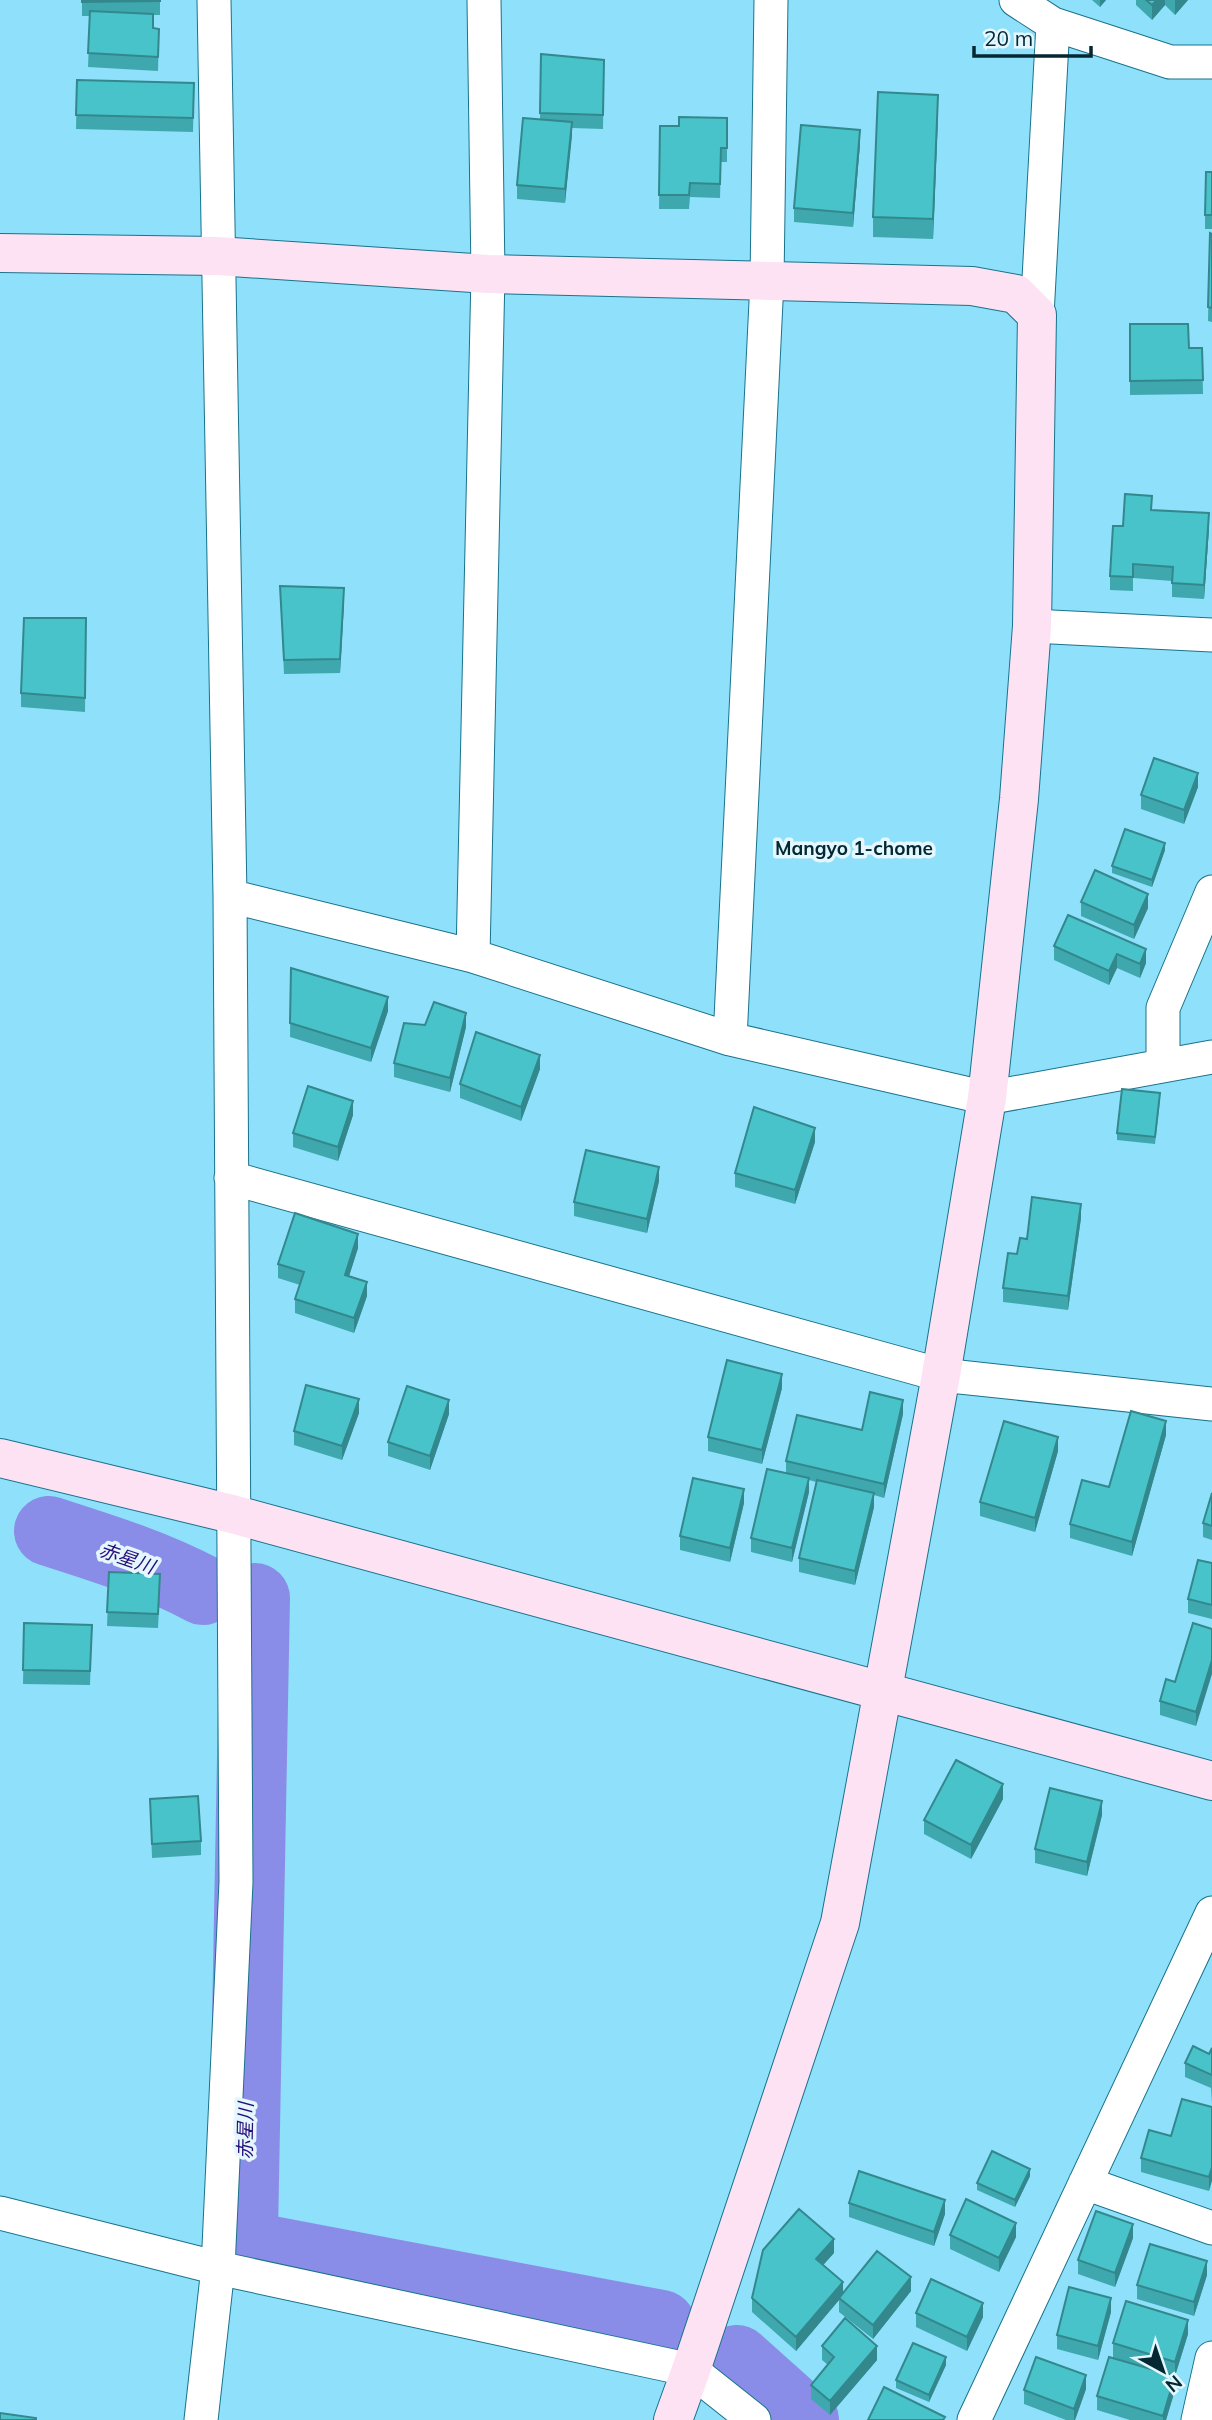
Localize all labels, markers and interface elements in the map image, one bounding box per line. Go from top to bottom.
scale bar [974,14,1091,58]
text: 20 m [984,25,1033,51]
district label: Mangyo 1-chome [775,836,933,860]
water label: 赤星川 [96,1537,160,1579]
water label: 赤星川 [233,2100,258,2160]
north arrow [1128,2336,1198,2406]
text: N [1161,2370,1187,2398]

